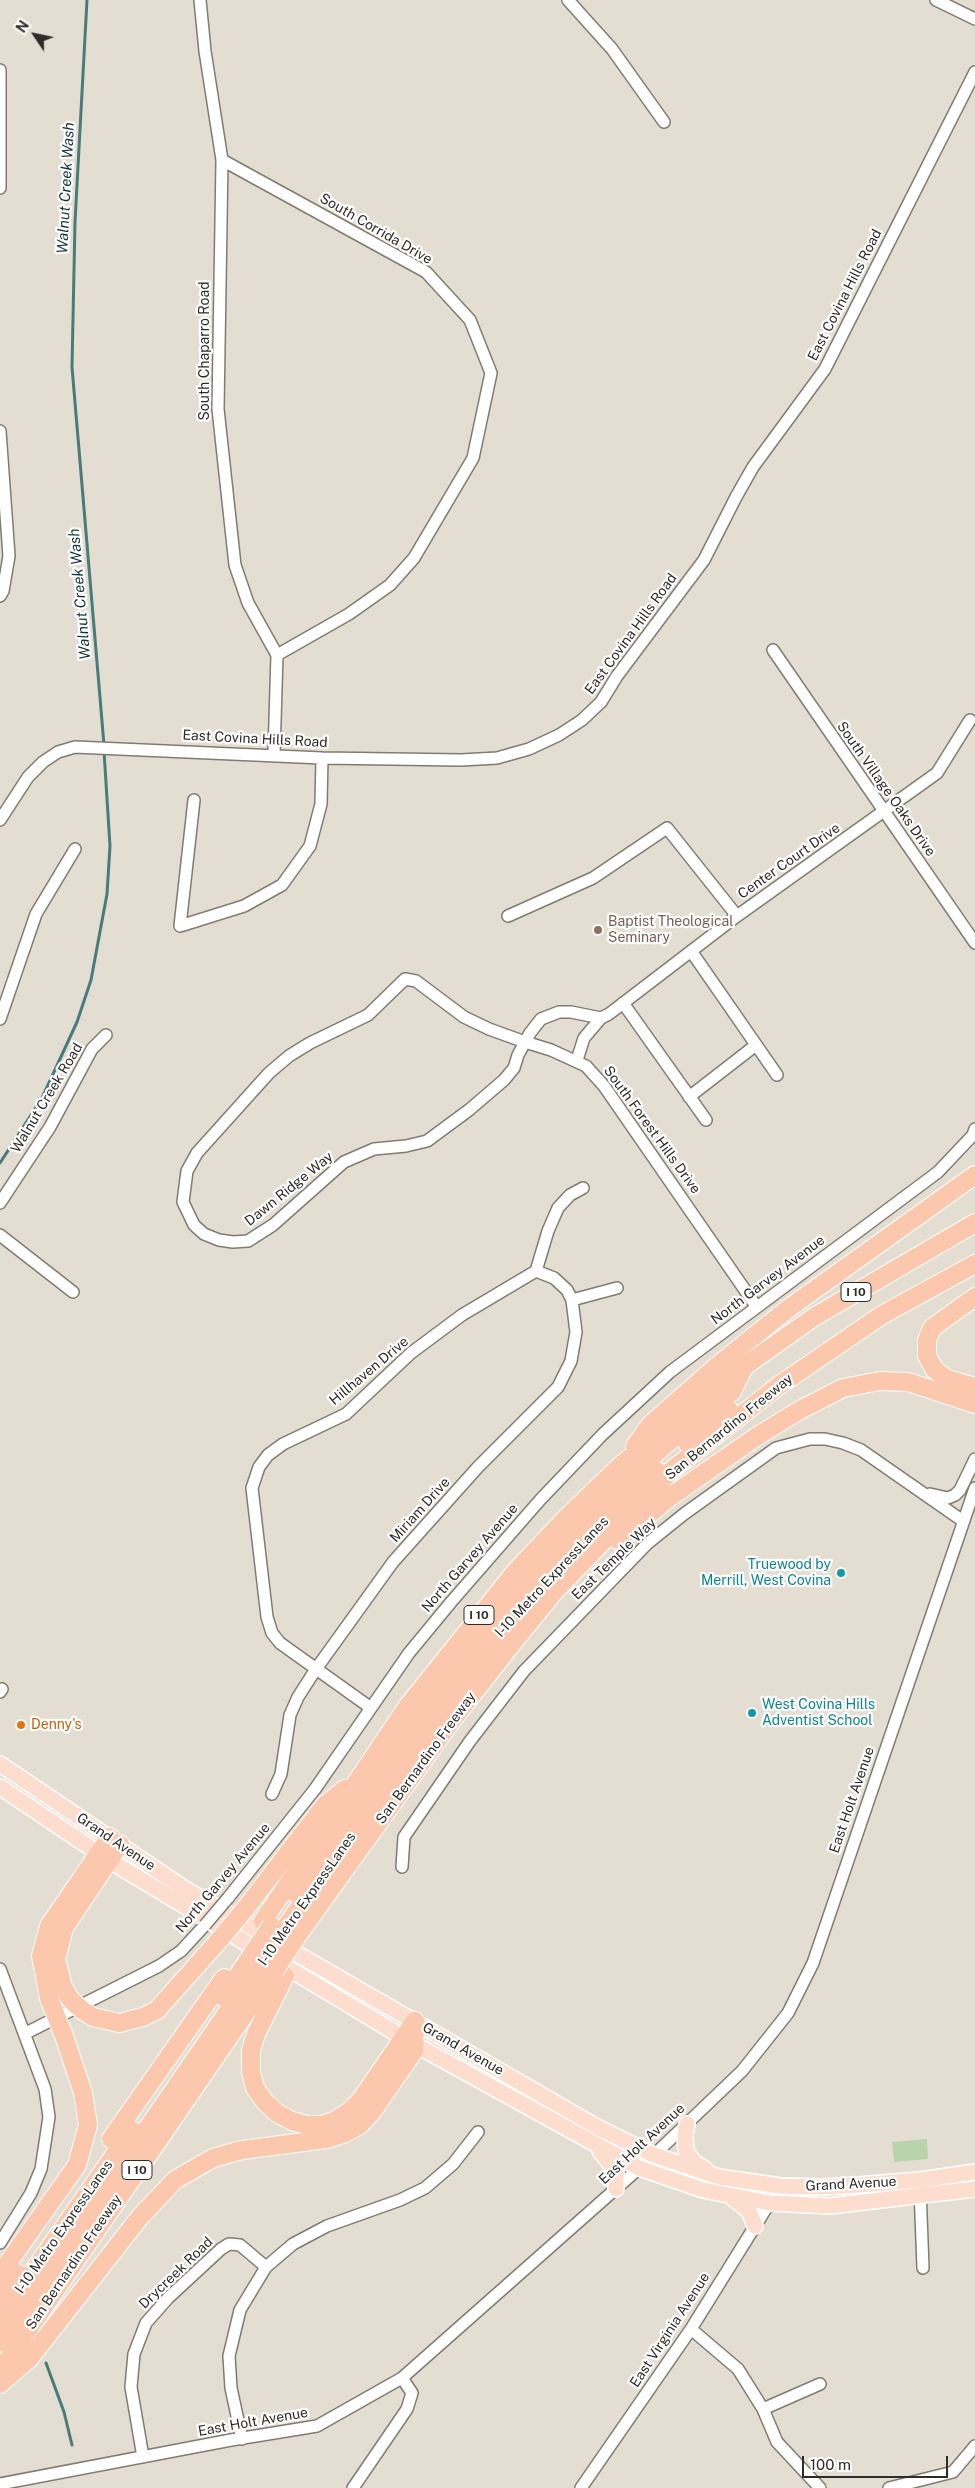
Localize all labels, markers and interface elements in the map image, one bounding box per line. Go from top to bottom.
north arrow [10,10,60,60]
text: N [13,18,32,36]
water label: Walnut Creek Wash [54,122,78,254]
street label: South Corrida Drive [317,190,435,268]
street label: East Covina Hills Road [805,226,885,364]
street label: South Chaparro Road [197,281,213,421]
water label: Walnut Creek Wash [65,528,95,660]
street label: East Covina Hills Road [582,570,680,698]
street label: South Village Oaks Drive [833,718,939,860]
street label: East Covina Hills Road [182,727,328,751]
street label: Center Court Drive [735,819,843,903]
place label: Baptist Theological Seminary [608,914,733,946]
marker: Baptist Theological Seminary [592,924,604,936]
street label: Walnut Creek Road [8,1040,86,1156]
street label: South Forest Hills Drive [600,1063,704,1197]
street label: Dawn Ridge Way [242,1148,336,1230]
street label: North Garvey Avenue [708,1232,828,1328]
road number: I 10 [841,1282,871,1301]
street label: Hillhaven Drive [326,1333,412,1409]
street label: San Bernardino Freeway [662,1370,796,1484]
street label: Miriam Drive [386,1474,454,1546]
street label: North Garvey Avenue [418,1500,522,1616]
street label: I-10 Metro ExpressLanes [492,1513,612,1641]
street label: East Temple Way [568,1515,660,1603]
place label: Truewood by Merrill, West Covina [701,1557,831,1590]
marker: Truewood by Merrill, West Covina [835,1567,847,1579]
road number: I 10 [464,1606,494,1624]
street label: San Bernardino Freeway [372,1689,480,1827]
place label: West Covina Hills Adventist School [762,1697,875,1730]
marker: West Covina Hills Adventist School [746,1707,758,1719]
place label: Denny's [31,1717,82,1733]
marker: Denny's [15,1719,27,1731]
street label: East Holt Avenue [826,1745,878,1855]
street label: Grand Avenue [74,1810,158,1874]
street label: North Garvey Avenue [172,1820,274,1936]
street label: I-10 Metro ExpressLanes [255,1829,359,1969]
street label: Grand Avenue [419,2019,507,2079]
street label: East Holt Avenue [596,2100,688,2188]
street label: I-10 Metro ExpressLanes [12,2157,116,2297]
road number: I 10 [122,2160,152,2180]
street label: Grand Avenue [805,2173,897,2195]
street label: San Bernardino Freeway [23,2191,125,2333]
street label: Drycreek Road [136,2234,216,2312]
street label: East Virginia Avenue [627,2270,713,2390]
street label: East Holt Avenue [197,2404,309,2440]
scale bar [805,2446,951,2478]
text: 100 m [810,2456,851,2473]

